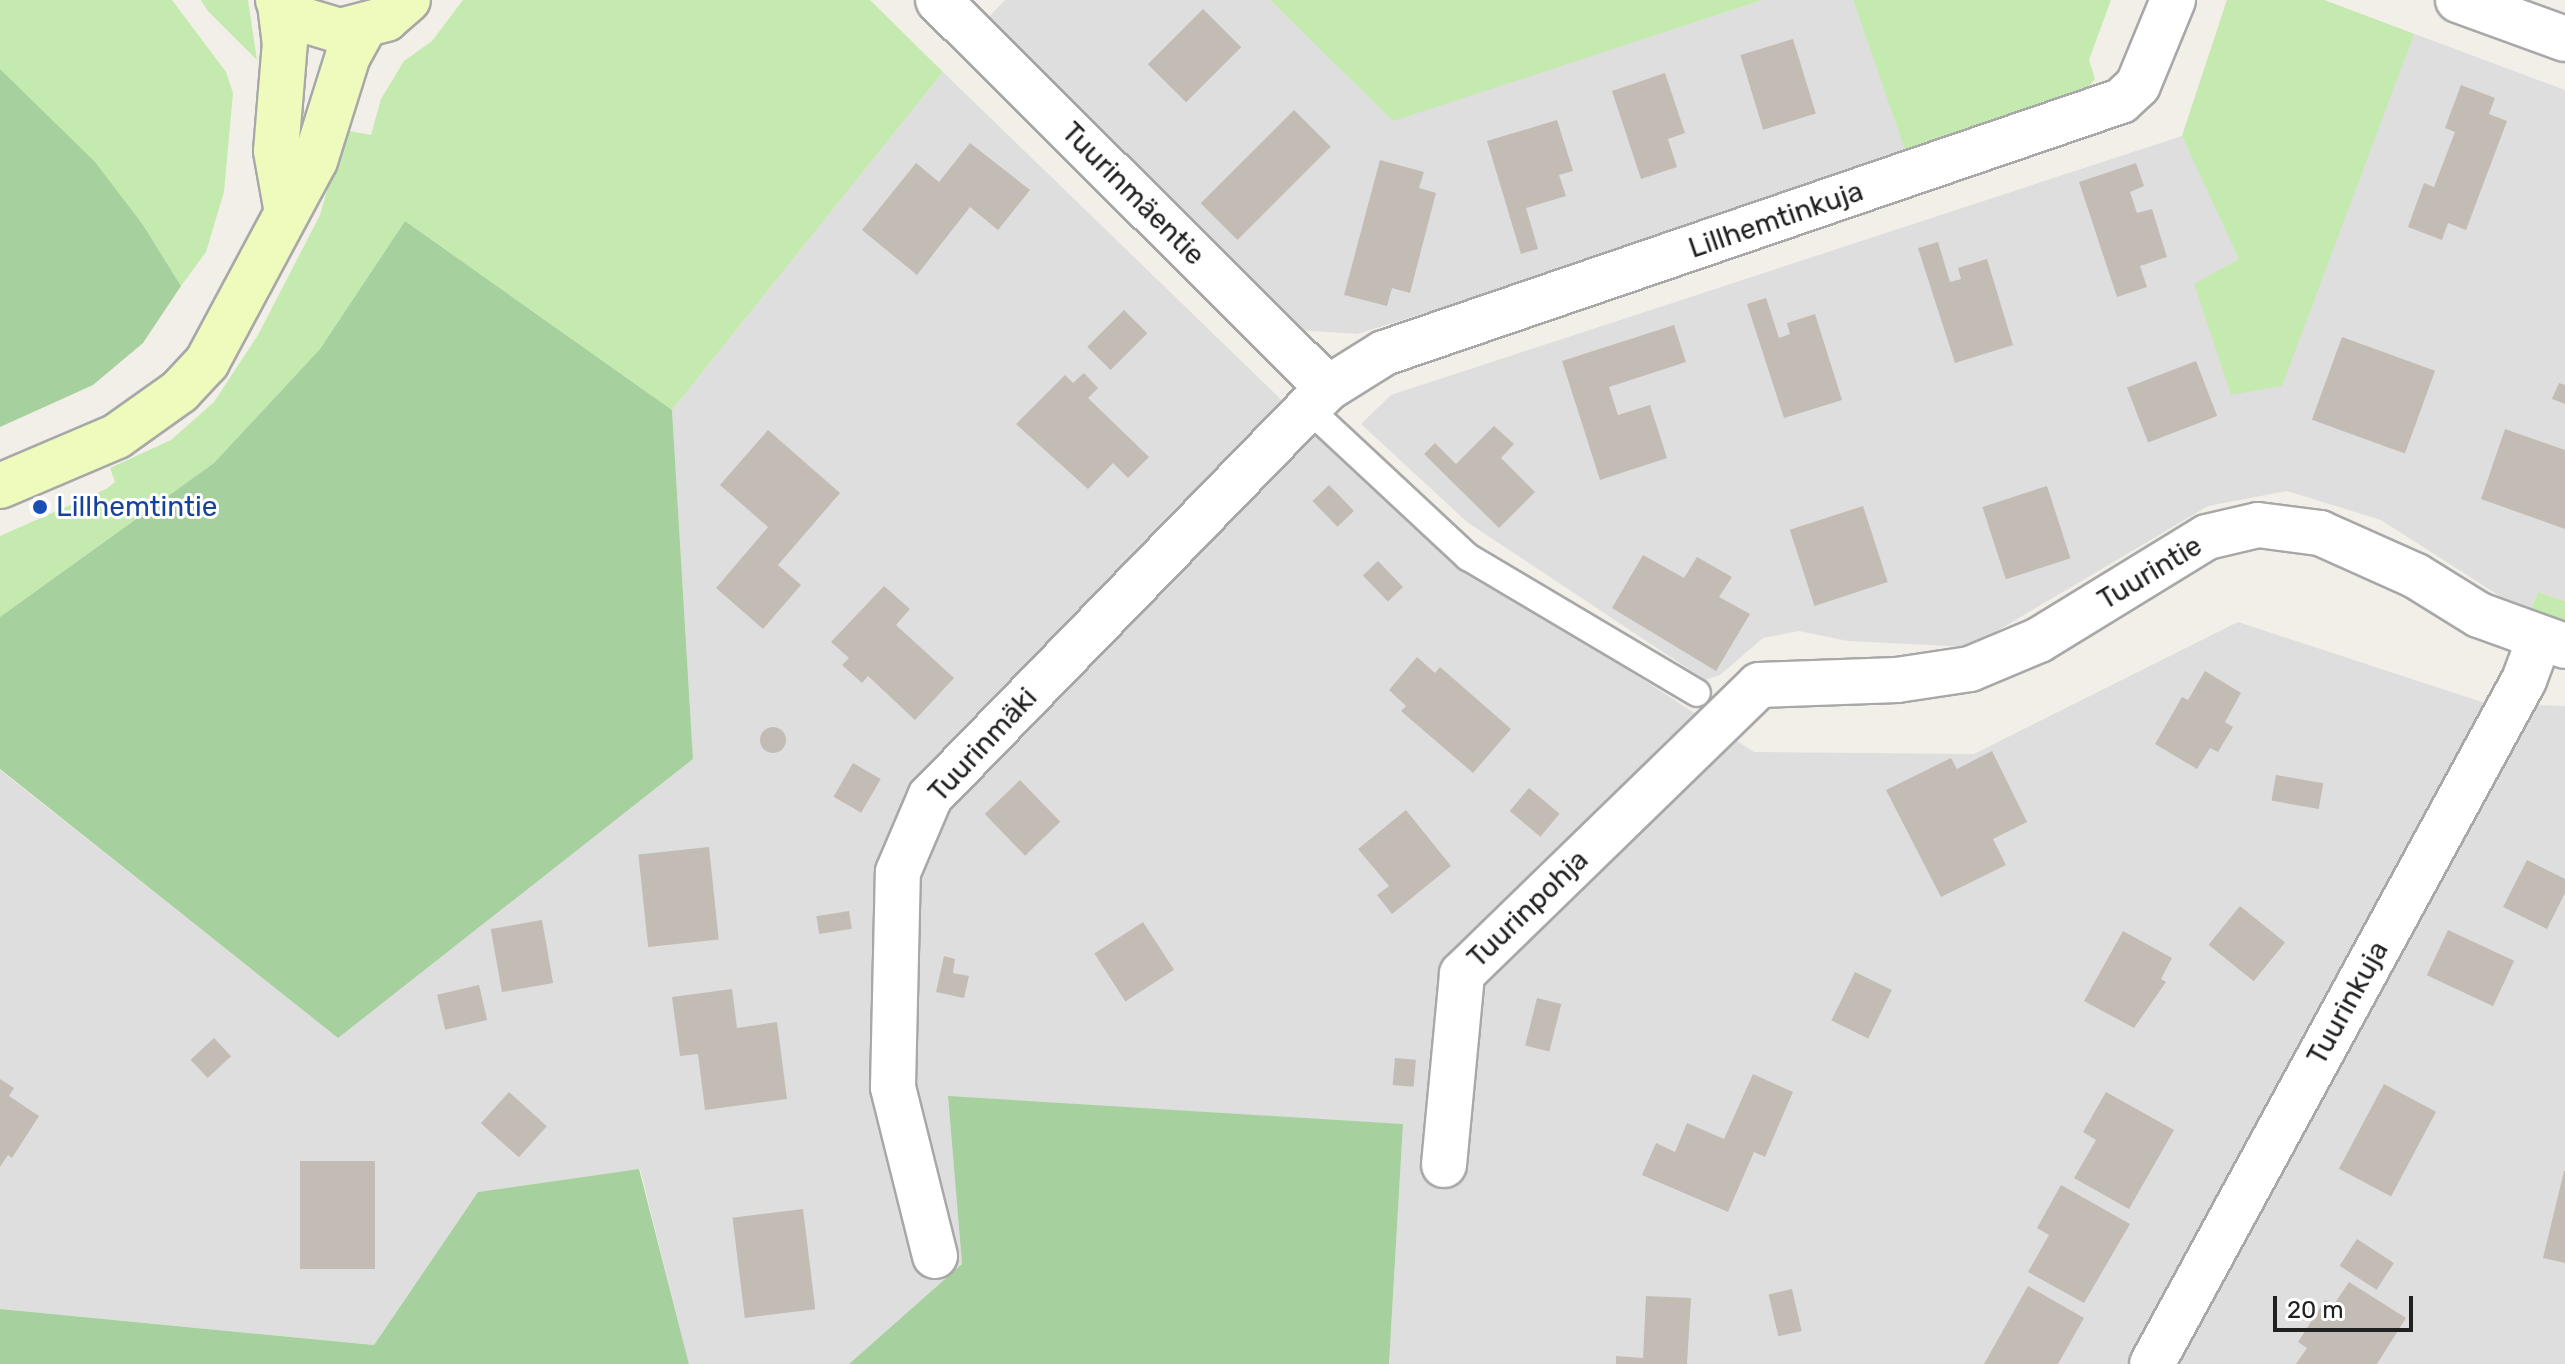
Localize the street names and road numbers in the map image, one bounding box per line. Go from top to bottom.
street label: Tuurinmäentie [1055,116,1211,272]
street label: Lillhemtinkuja [1684,174,1868,266]
street label: Tuurintie [2092,529,2208,617]
street label: Tuurinmäki [922,681,1044,809]
street label: Tuurinpohja [1461,843,1595,975]
street label: Tuurinkuja [2300,935,2396,1071]

